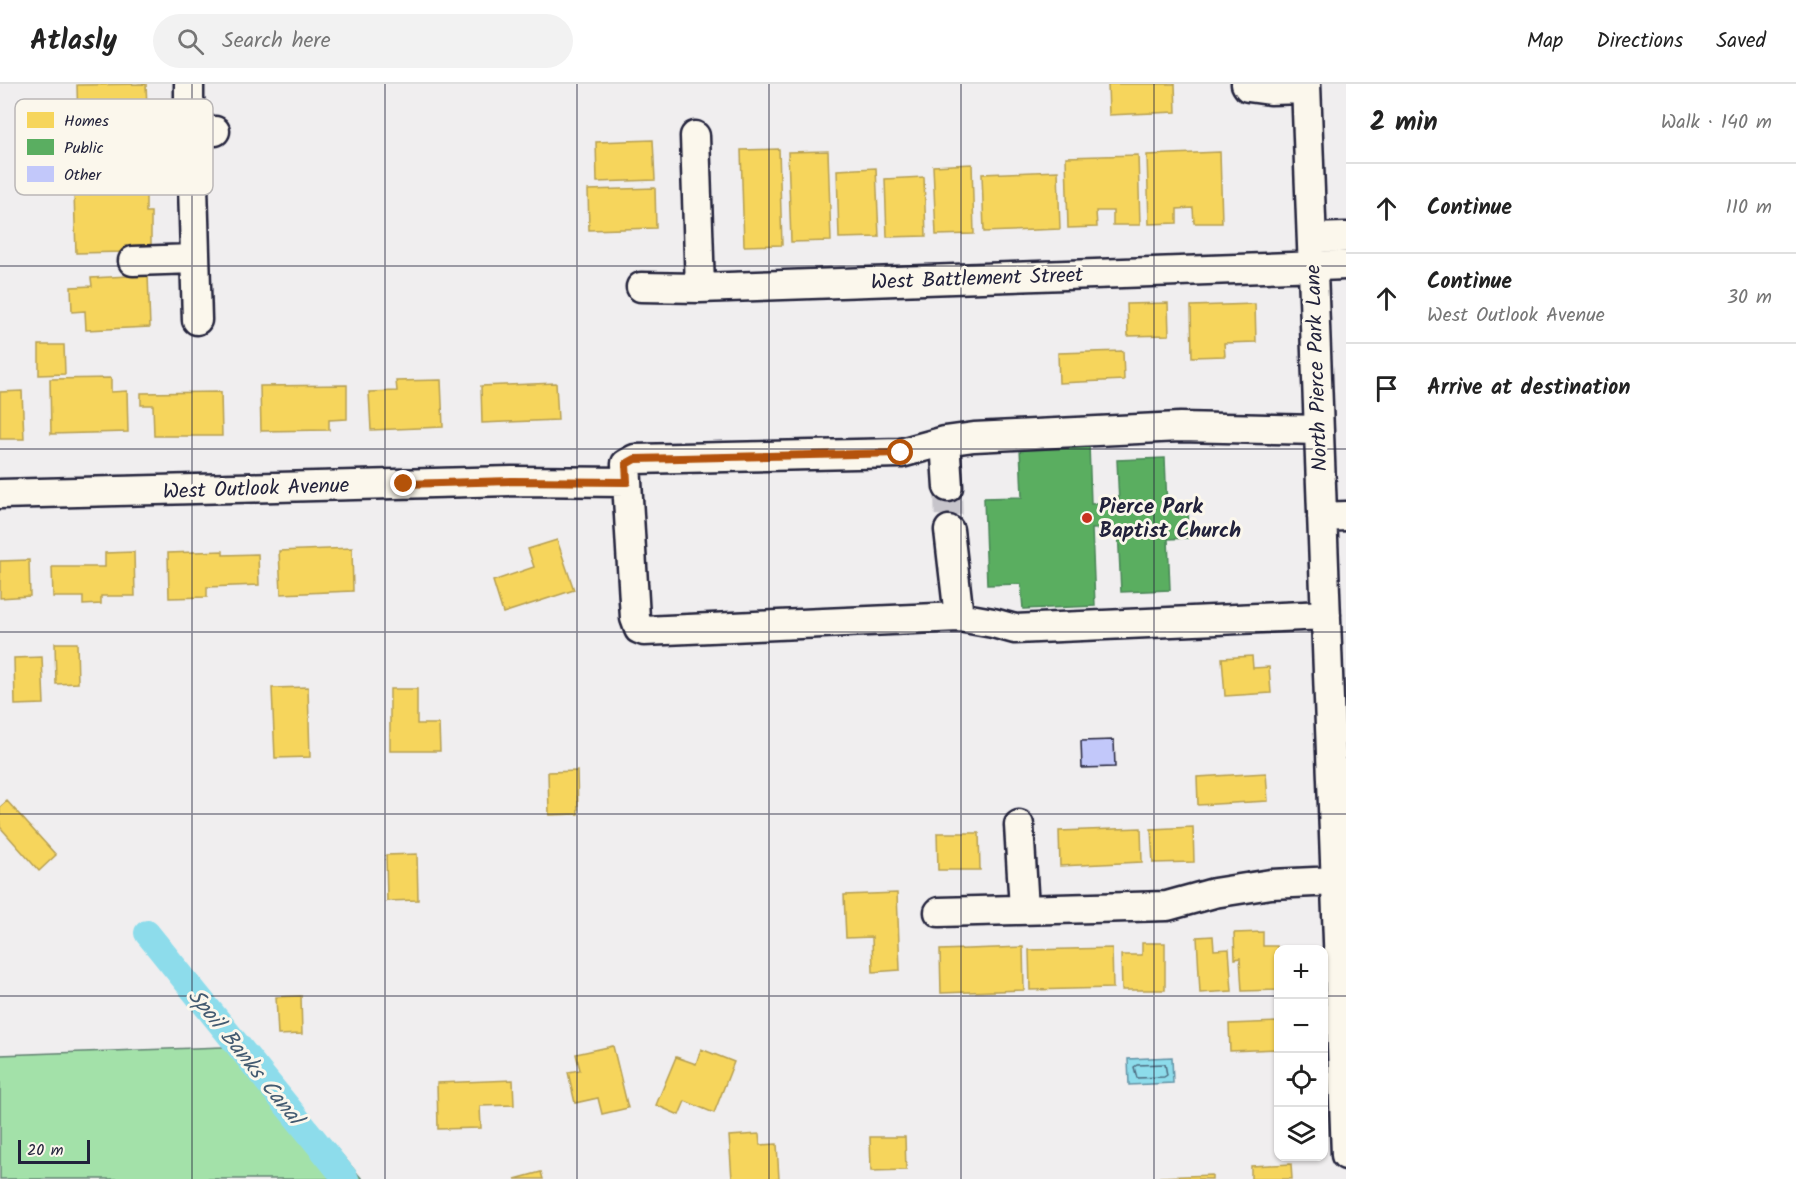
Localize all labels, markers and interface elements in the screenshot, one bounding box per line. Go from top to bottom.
search box [153,14,573,68]
text: Atlasly [30,19,117,64]
text: Search here [222,24,331,59]
icon: search [174,25,207,58]
text: Map [1527,25,1563,58]
text: Directions [1596,25,1683,58]
text: Saved [1716,25,1766,58]
legend [15,99,213,195]
text: 2 min [1370,102,1438,144]
text: Walk · 140 m [1661,107,1772,139]
text: Homes [64,109,109,134]
text: Public [64,136,104,161]
text: Other [64,163,103,188]
text: Continue [1427,191,1512,226]
icon: ahead [1370,192,1403,225]
text: 110 m [1726,192,1772,224]
street label: West Battlement Street [870,259,1085,300]
street label: North Pierce Park Lane [1297,263,1338,472]
text: Continue [1427,265,1512,300]
icon: ahead [1370,282,1403,315]
text: 30 m [1727,282,1772,314]
text: West Outlook Avenue [1427,300,1605,332]
text: Arrive at destination [1427,371,1630,406]
icon: arrive [1370,372,1403,405]
route start [887,439,913,465]
street label: West Outlook Avenue [162,470,350,509]
route end [390,470,416,496]
place label: Pierce Park Baptist Church [1099,491,1241,548]
marker: Pierce Park Baptist Church [1080,511,1094,525]
map controls [1274,945,1328,1161]
button: + [1274,945,1328,999]
water label: Spoil Banks Canal [178,982,313,1137]
button: − [1274,999,1328,1053]
button: locate [1274,1053,1328,1107]
button: layers [1274,1107,1328,1161]
scale bar [18,1137,90,1164]
text: 20 m [27,1138,63,1163]

